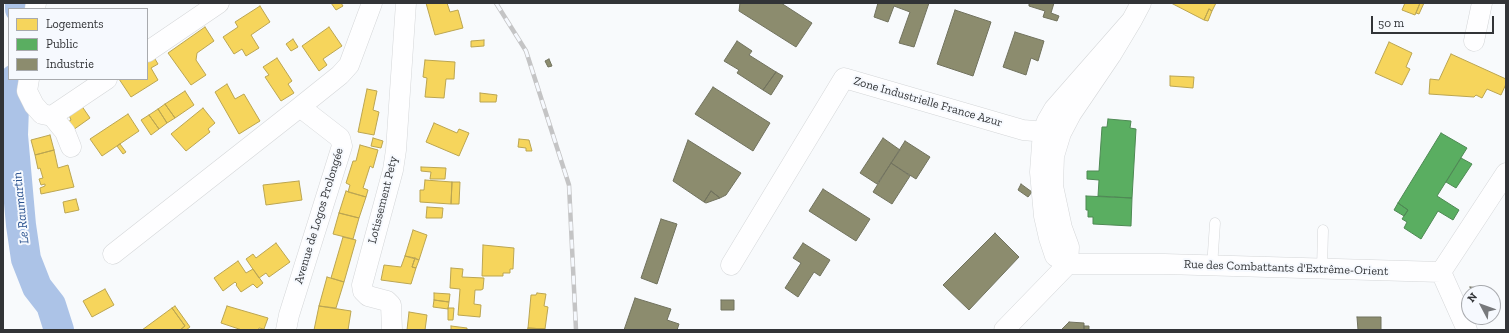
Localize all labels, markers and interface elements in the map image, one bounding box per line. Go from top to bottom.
legend [8,8,148,80]
scale bar [1373,8,1496,34]
text: 50 m [1378,16,1404,30]
text: Logements [46,17,104,31]
text: Public [46,37,78,51]
text: Industrie [46,57,94,71]
street label: Zone Industrielle France Azur [852,74,1004,130]
street label: Avenue de Logos Prolongée [291,146,347,286]
street label: Lotissement Pety [365,155,401,245]
water label: Le Raumartin [9,171,33,245]
street label: Rue des Combattants d'Extrême-Orient [1184,257,1388,279]
north arrow [1461,285,1501,325]
text: N [1465,290,1480,305]

